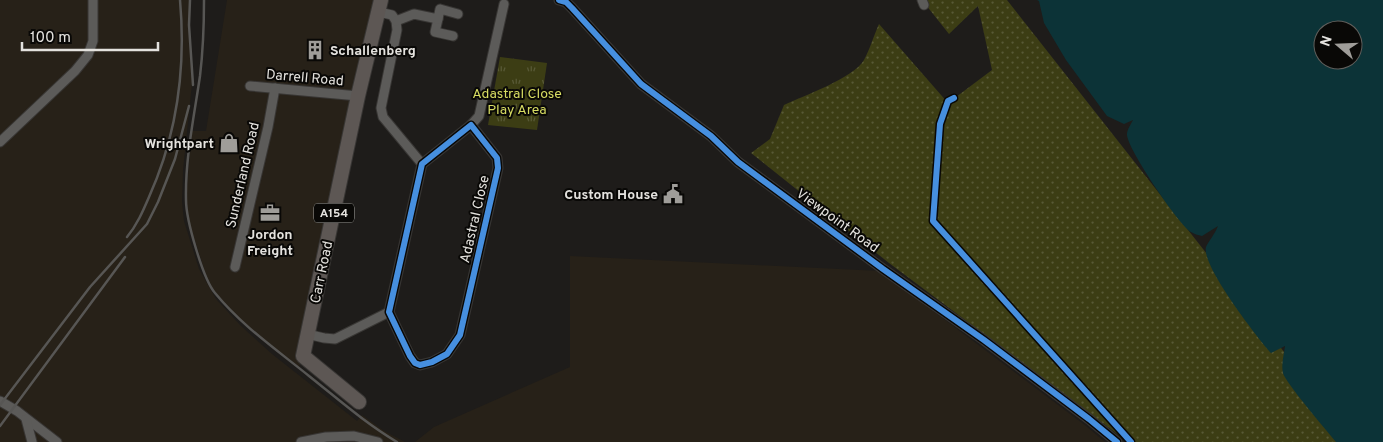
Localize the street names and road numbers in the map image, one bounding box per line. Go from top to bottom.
street label: Darrell Road [265,67,344,90]
street label: Sunderland Road [223,121,264,230]
street label: Adastral Close [457,174,494,265]
street label: Viewpoint Road [792,185,882,257]
road number: A154 [314,204,354,222]
street label: Carr Road [308,240,337,305]

